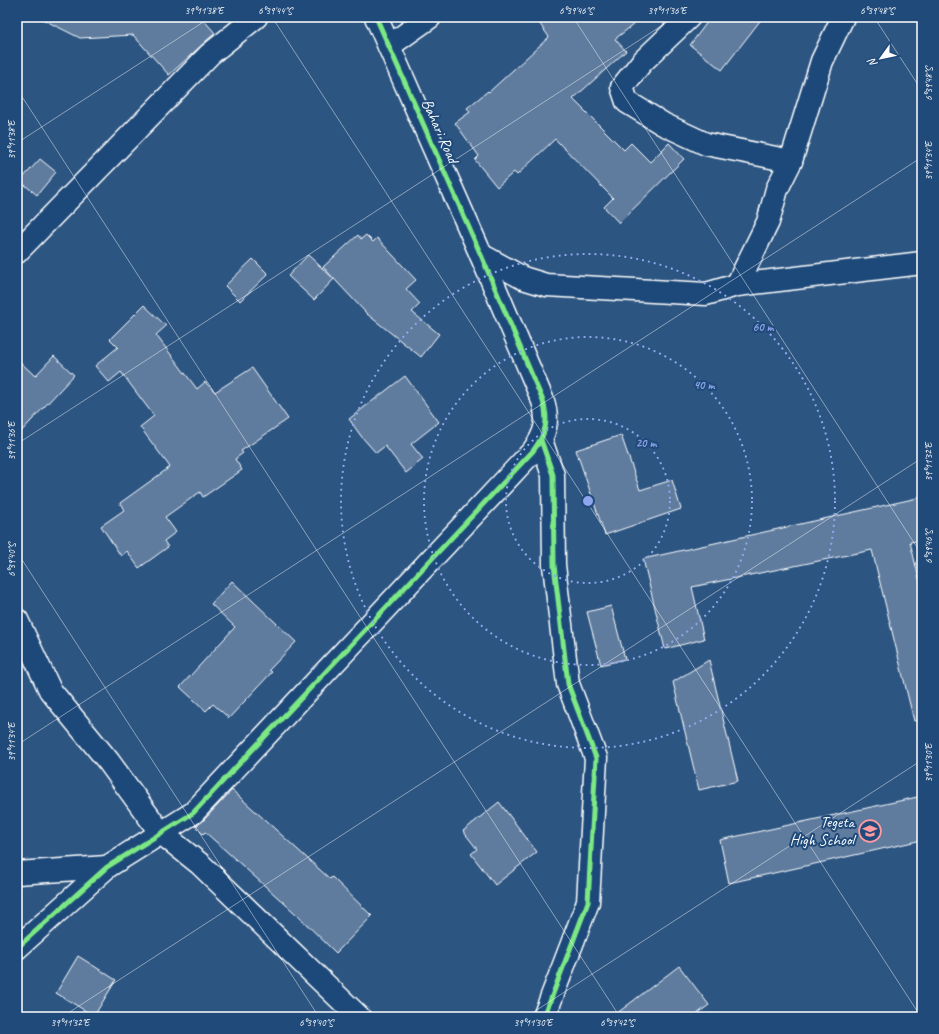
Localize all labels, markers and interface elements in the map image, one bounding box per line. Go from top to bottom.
text: 39°11'38"E [185,4,225,17]
text: 6°39'44"S [258,4,294,17]
text: 6°39'46"S [559,4,595,17]
text: 39°11'36"E [648,4,688,17]
text: 6°39'48"S [860,4,896,17]
north arrow [861,38,901,78]
text: N [864,55,880,70]
text: 6°39'48"S [922,65,935,101]
street label: Bahari Road [417,96,464,169]
text: 39°11'38"E [5,119,18,159]
text: 39°11'34"E [922,140,935,180]
text: 60 m [753,319,775,335]
text: 40 m [694,377,715,393]
text: 39°11'36"E [5,420,18,460]
text: 20 m [636,435,657,451]
text: 39°11'32"E [922,441,935,481]
centre of rings [581,494,595,508]
text: 6°39'46"S [922,528,935,564]
text: 6°39'40"S [5,541,18,577]
text: 39°11'34"E [5,721,18,761]
text: 39°11'30"E [922,742,935,782]
place label: Tegeta High School [790,812,857,850]
school or university icon: Tegeta High School [857,818,883,844]
text: 39°11'32"E [51,1016,91,1029]
text: 6°39'40"S [299,1016,335,1029]
text: 39°11'30"E [514,1016,554,1029]
text: 6°39'42"S [600,1016,636,1029]

